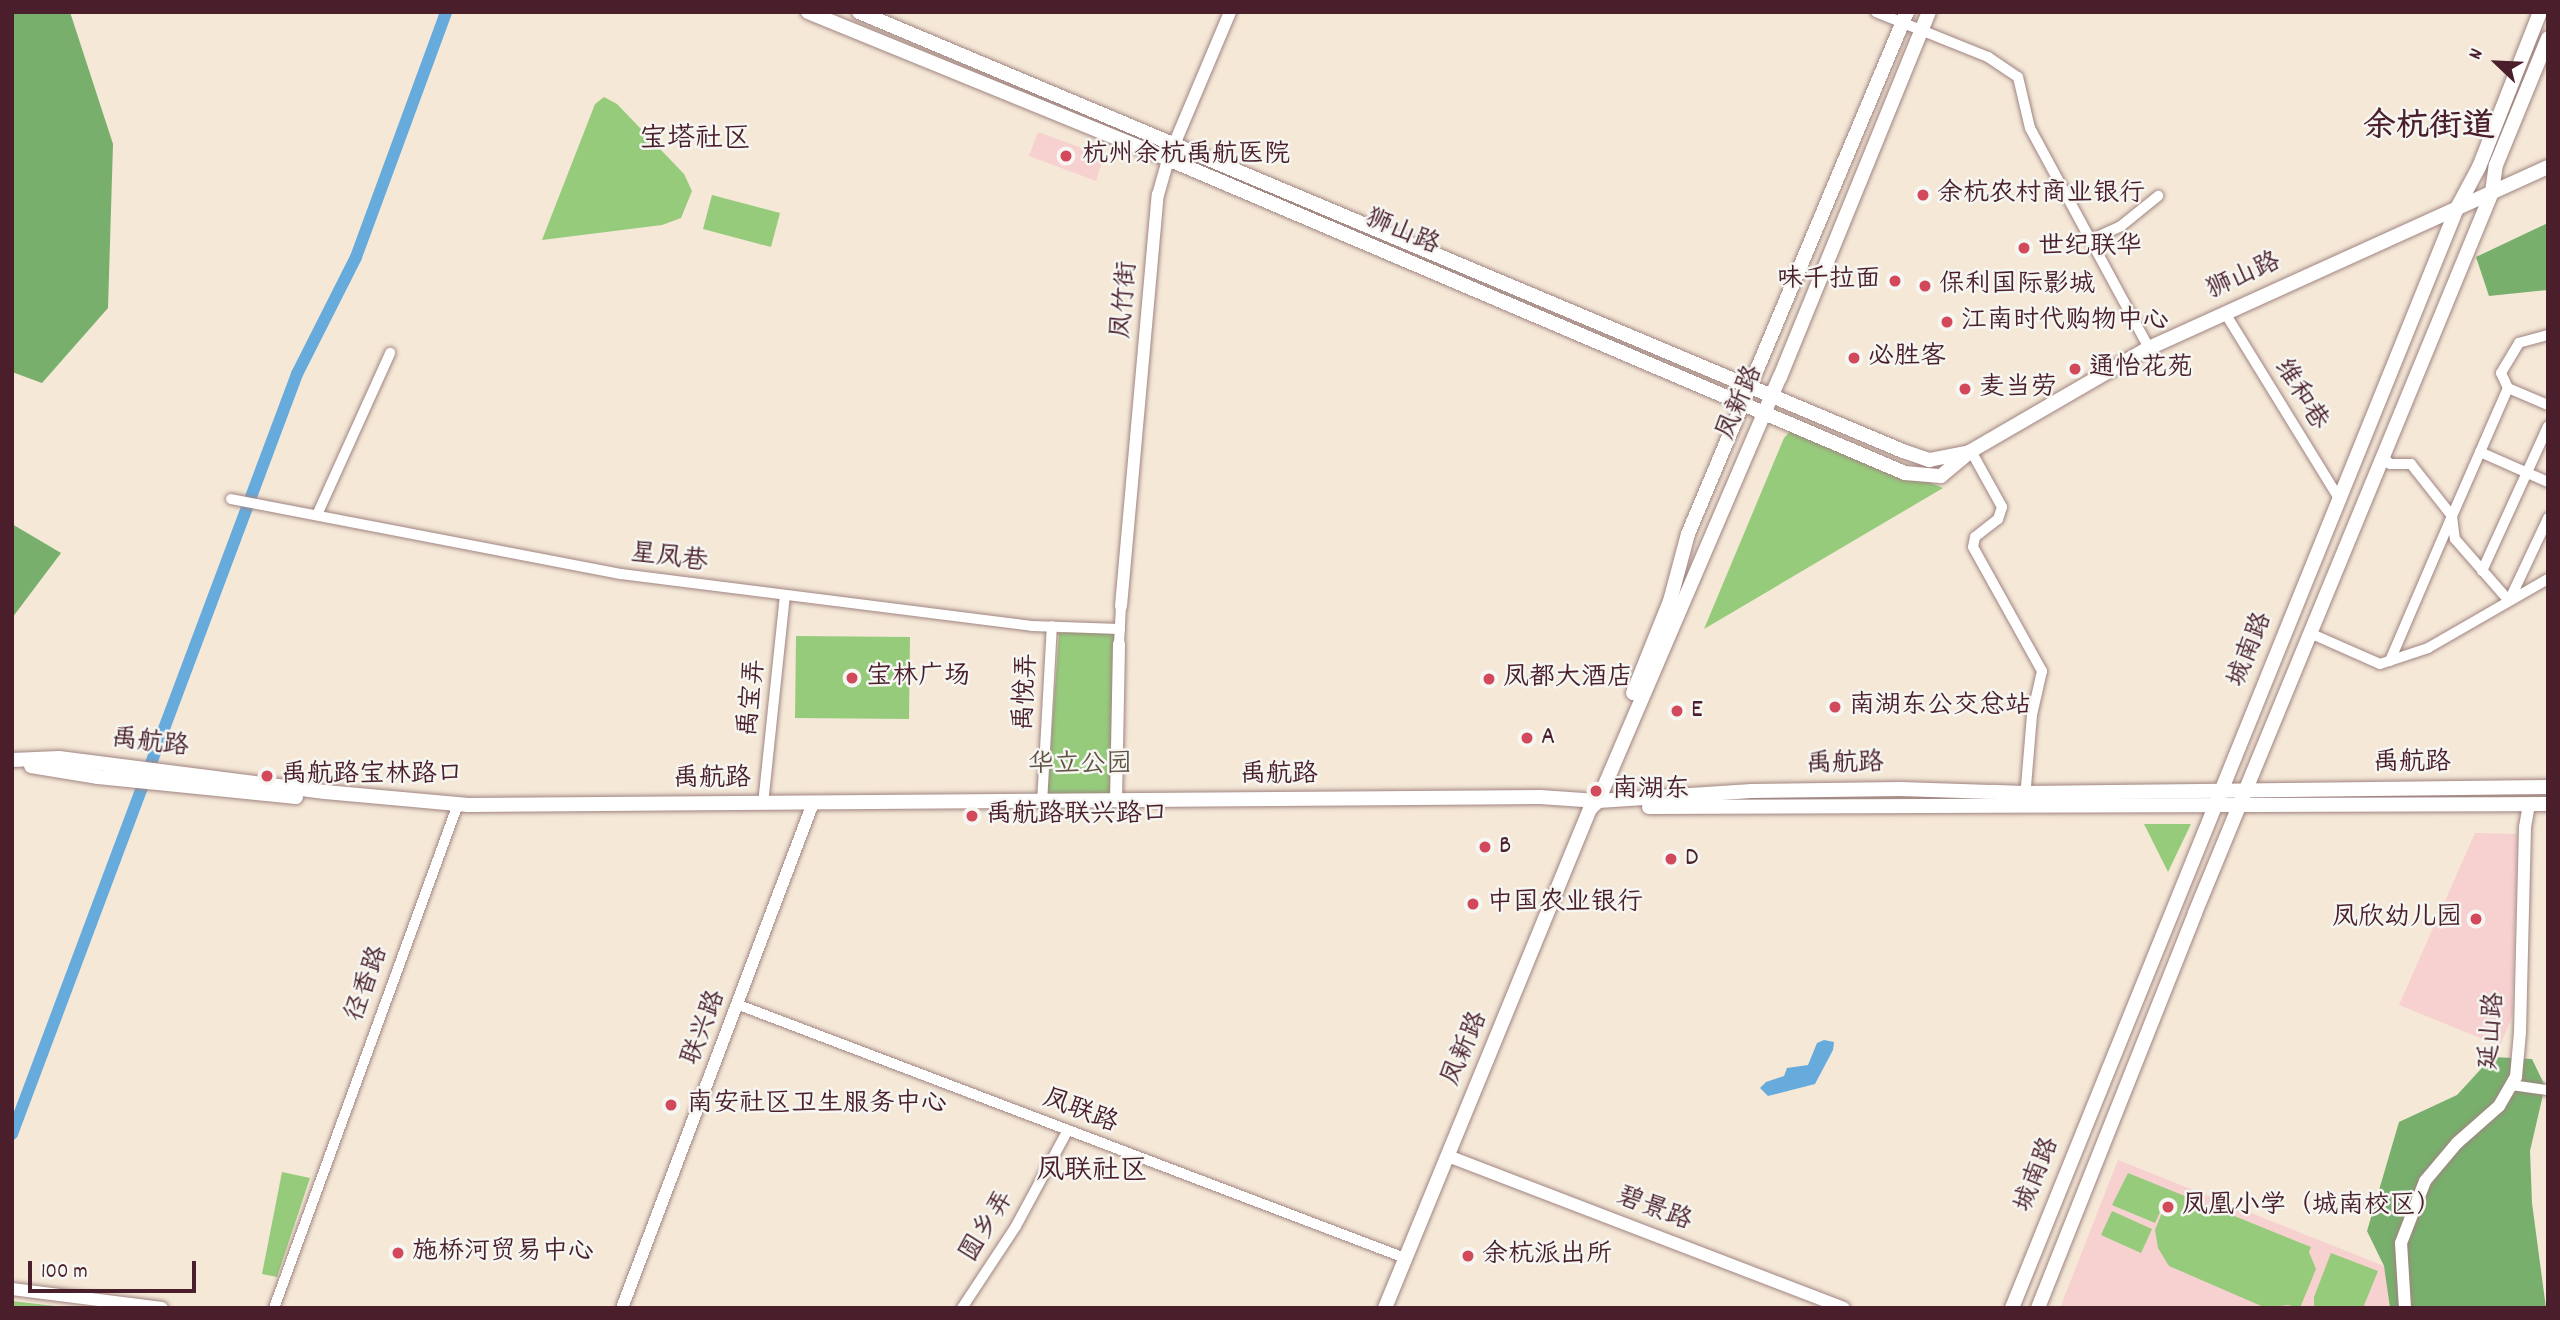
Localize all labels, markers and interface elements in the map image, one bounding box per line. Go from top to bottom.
north arrow [2462,28,2532,98]
text: N [2463,45,2491,64]
district label: 余杭街道 [2363,109,2495,149]
district label: 宝塔社区 [639,124,751,158]
place label: 杭州余杭禹航医院 [1082,140,1290,172]
marker: 杭州余杭禹航医院 [1056,146,1076,166]
place label: 余杭农村商业银行 [1937,179,2145,211]
marker: 余杭农村商业银行 [1915,187,1931,203]
street label: 狮山路 [1360,203,1444,263]
place label: 世纪联华 [2038,232,2142,264]
marker: 世纪联华 [2016,240,2032,256]
street label: 狮山路 [2202,247,2286,307]
street label: 凤竹街 [1107,260,1145,340]
place label: 味千拉面 [1777,265,1881,297]
place label: 保利国际影城 [1939,270,2095,302]
marker: 味千拉面 [1887,273,1903,289]
marker: 保利国际影城 [1917,278,1933,294]
place label: 江南时代购物中心 [1961,306,2169,338]
marker: 江南时代购物中心 [1939,314,1955,330]
place label: 必胜客 [1868,342,1946,374]
marker: 必胜客 [1846,350,1862,366]
place label: 通怡花苑 [2089,353,2193,385]
street label: 维和巷 [2266,354,2334,436]
street label: 凤新路 [1711,361,1771,445]
marker: 通怡花苑 [2067,361,2083,377]
place label: 麦当劳 [1979,373,2057,405]
marker: 麦当劳 [1957,381,1973,397]
street label: 星凤巷 [628,539,710,579]
street label: 城南路 [2222,608,2280,692]
street label: 禹悦弄 [1009,652,1045,732]
street label: 禹宝弄 [733,658,773,738]
place label: 宝林广场 [866,662,970,694]
place label: 凤都大酒店 [1503,663,1633,695]
marker: 宝林广场 [844,670,860,686]
marker: 凤都大酒店 [1481,671,1497,687]
place label: 南湖东公交总站 [1849,691,2031,723]
place label: E [1691,695,1703,727]
marker: 南湖东公交总站 [1827,699,1843,715]
marker: E [1669,703,1685,719]
place label: A [1541,722,1555,754]
street label: 禹航路 [109,724,191,764]
marker: A [1519,730,1535,746]
street label: 禹航路 [2373,748,2451,780]
street label: 禹航路 [1806,749,1884,781]
park label: 华立公园 [1028,750,1132,782]
place label: 禹航路宝林路口 [281,760,463,792]
street label: 禹航路 [1240,760,1318,792]
street label: 禹航路 [673,764,751,796]
marker: 禹航路宝林路口 [259,768,275,784]
place label: 南湖东 [1612,775,1690,807]
marker: 南湖东 [1586,781,1606,801]
place label: 禹航路联兴路口 [986,800,1168,832]
marker: 禹航路联兴路口 [964,808,980,824]
place label: B [1499,831,1511,863]
marker: B [1477,839,1493,855]
place label: D [1685,843,1698,875]
marker: D [1663,851,1679,867]
place label: 中国农业银行 [1487,888,1643,920]
marker: 中国农业银行 [1465,896,1481,912]
place label: 凤欣幼儿园 [2332,903,2462,935]
marker: 凤欣幼儿园 [2468,911,2484,927]
street label: 径香路 [340,942,396,1026]
street label: 联兴路 [676,986,734,1070]
street label: 延山路 [2474,991,2512,1071]
street label: 凤新路 [1436,1007,1496,1091]
street label: 凤联路 [1038,1083,1122,1141]
place label: 南安社区卫生服务中心 [687,1089,947,1121]
marker: 南安社区卫生服务中心 [661,1095,681,1115]
street label: 城南路 [2009,1133,2067,1217]
district label: 凤联社区 [1036,1156,1148,1190]
street label: 碧景路 [1612,1181,1696,1239]
street label: 圆乡弄 [954,1186,1022,1268]
place label: 凤凰小学（城南校区） [2182,1191,2442,1223]
marker: 凤凰小学（城南校区） [2160,1199,2176,1215]
place label: 施桥河贸易中心 [412,1237,594,1269]
place label: 余杭派出所 [1482,1240,1612,1272]
marker: 施桥河贸易中心 [390,1245,406,1261]
scale bar [32,1246,200,1290]
marker: 余杭派出所 [1460,1248,1476,1264]
text: 100 m [41,1258,88,1288]

